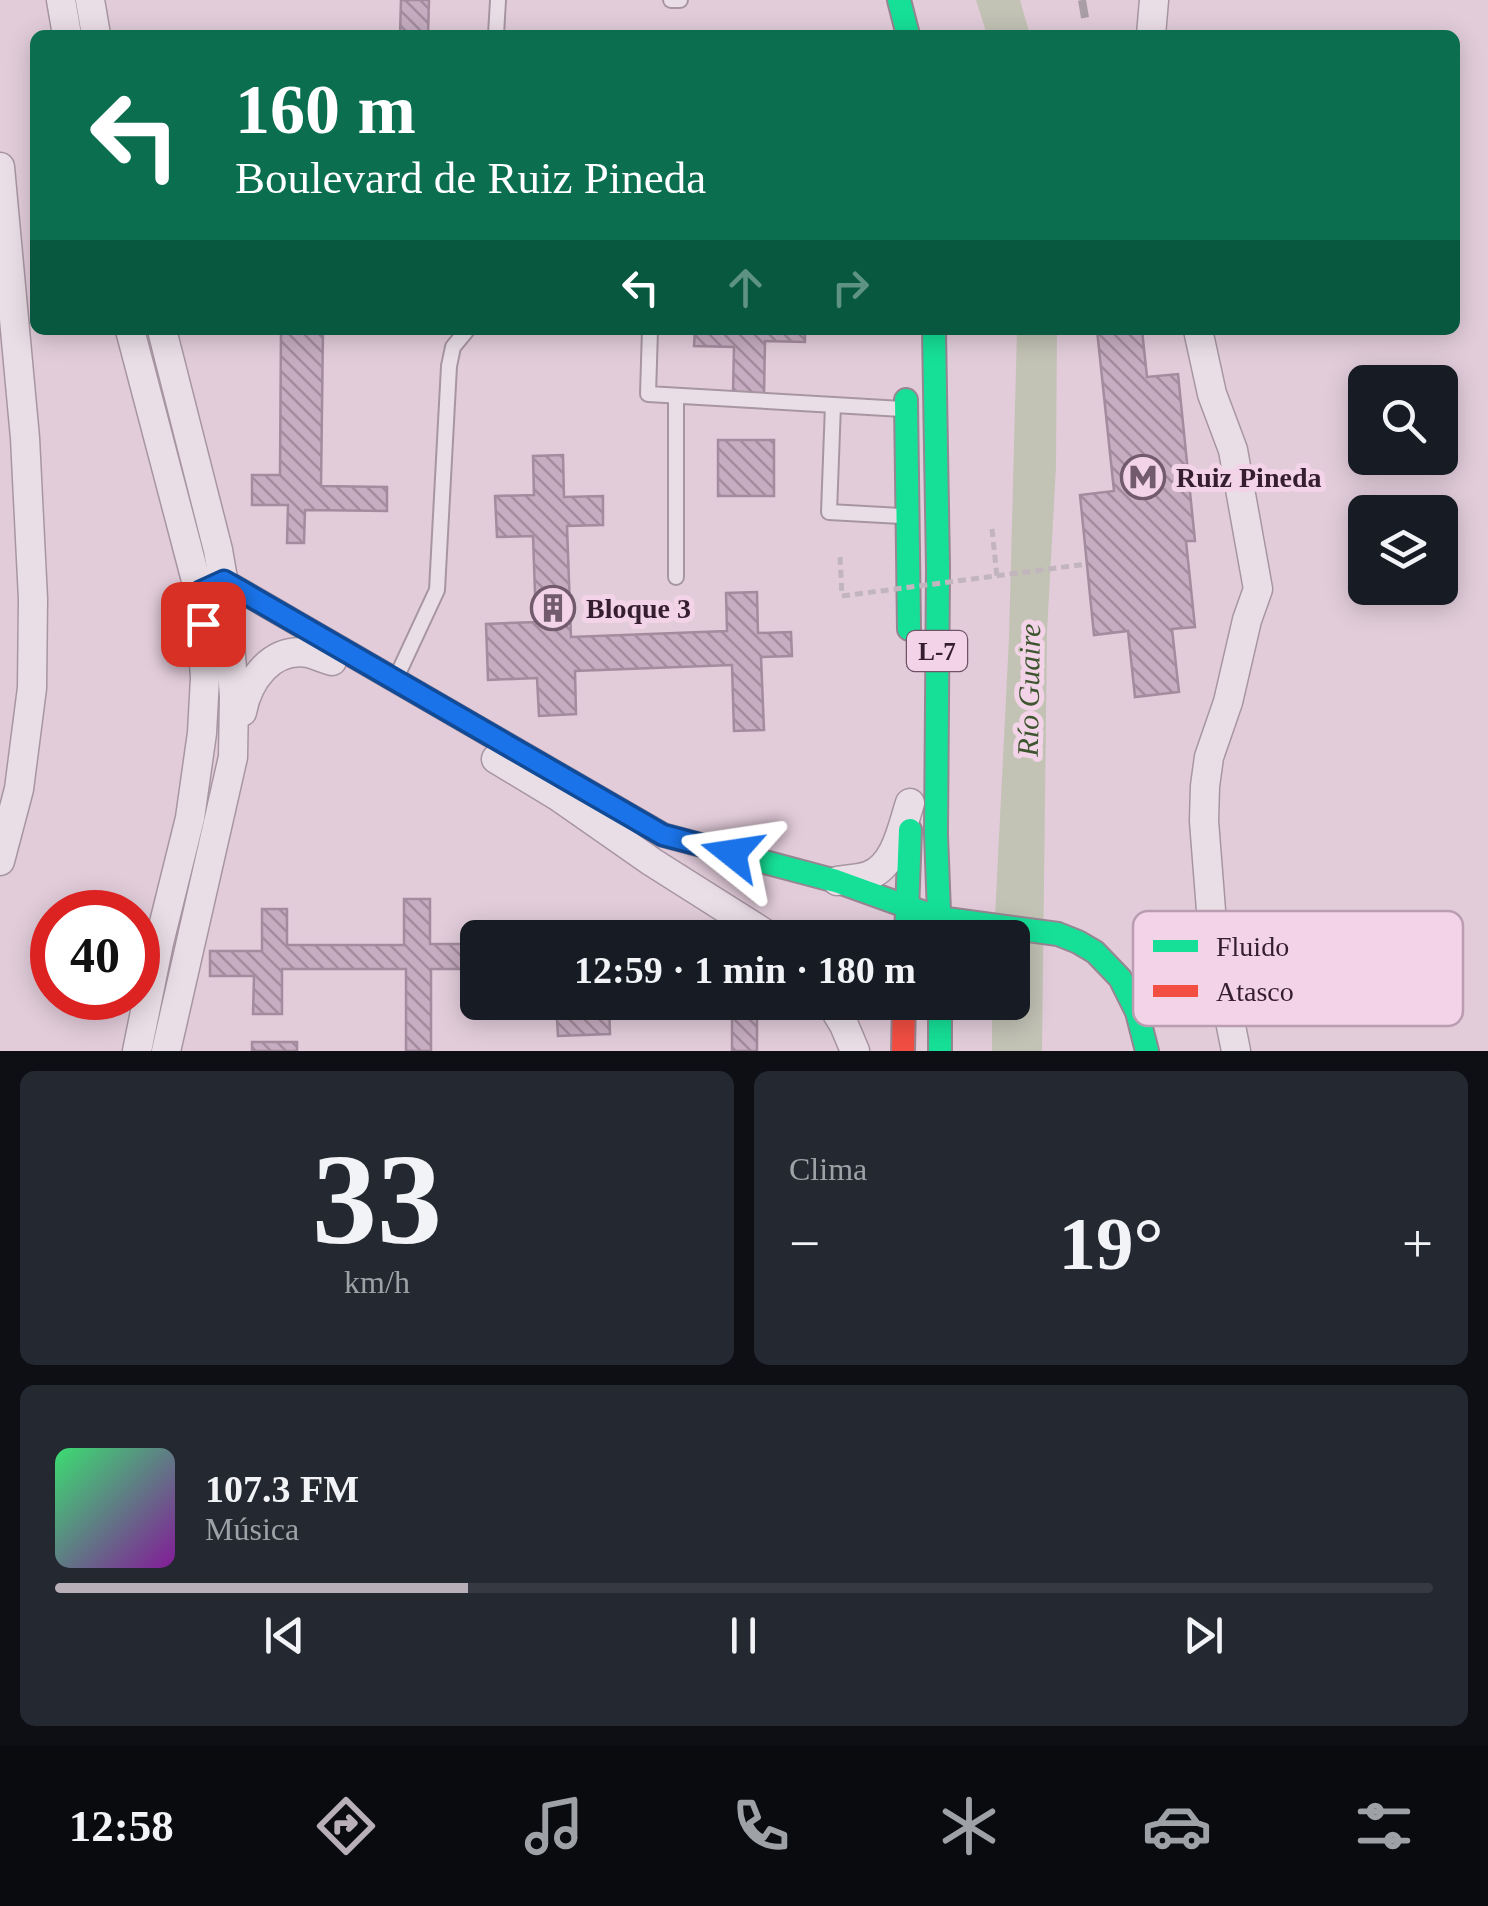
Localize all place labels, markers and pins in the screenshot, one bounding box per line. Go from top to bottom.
metro station icon: Ruiz Pineda [1120,454,1166,500]
place label: Ruiz Pineda [1176,462,1321,493]
pin [161,582,246,667]
building icon: Bloque 3 [530,585,576,631]
place label: Bloque 3 [586,593,691,624]

